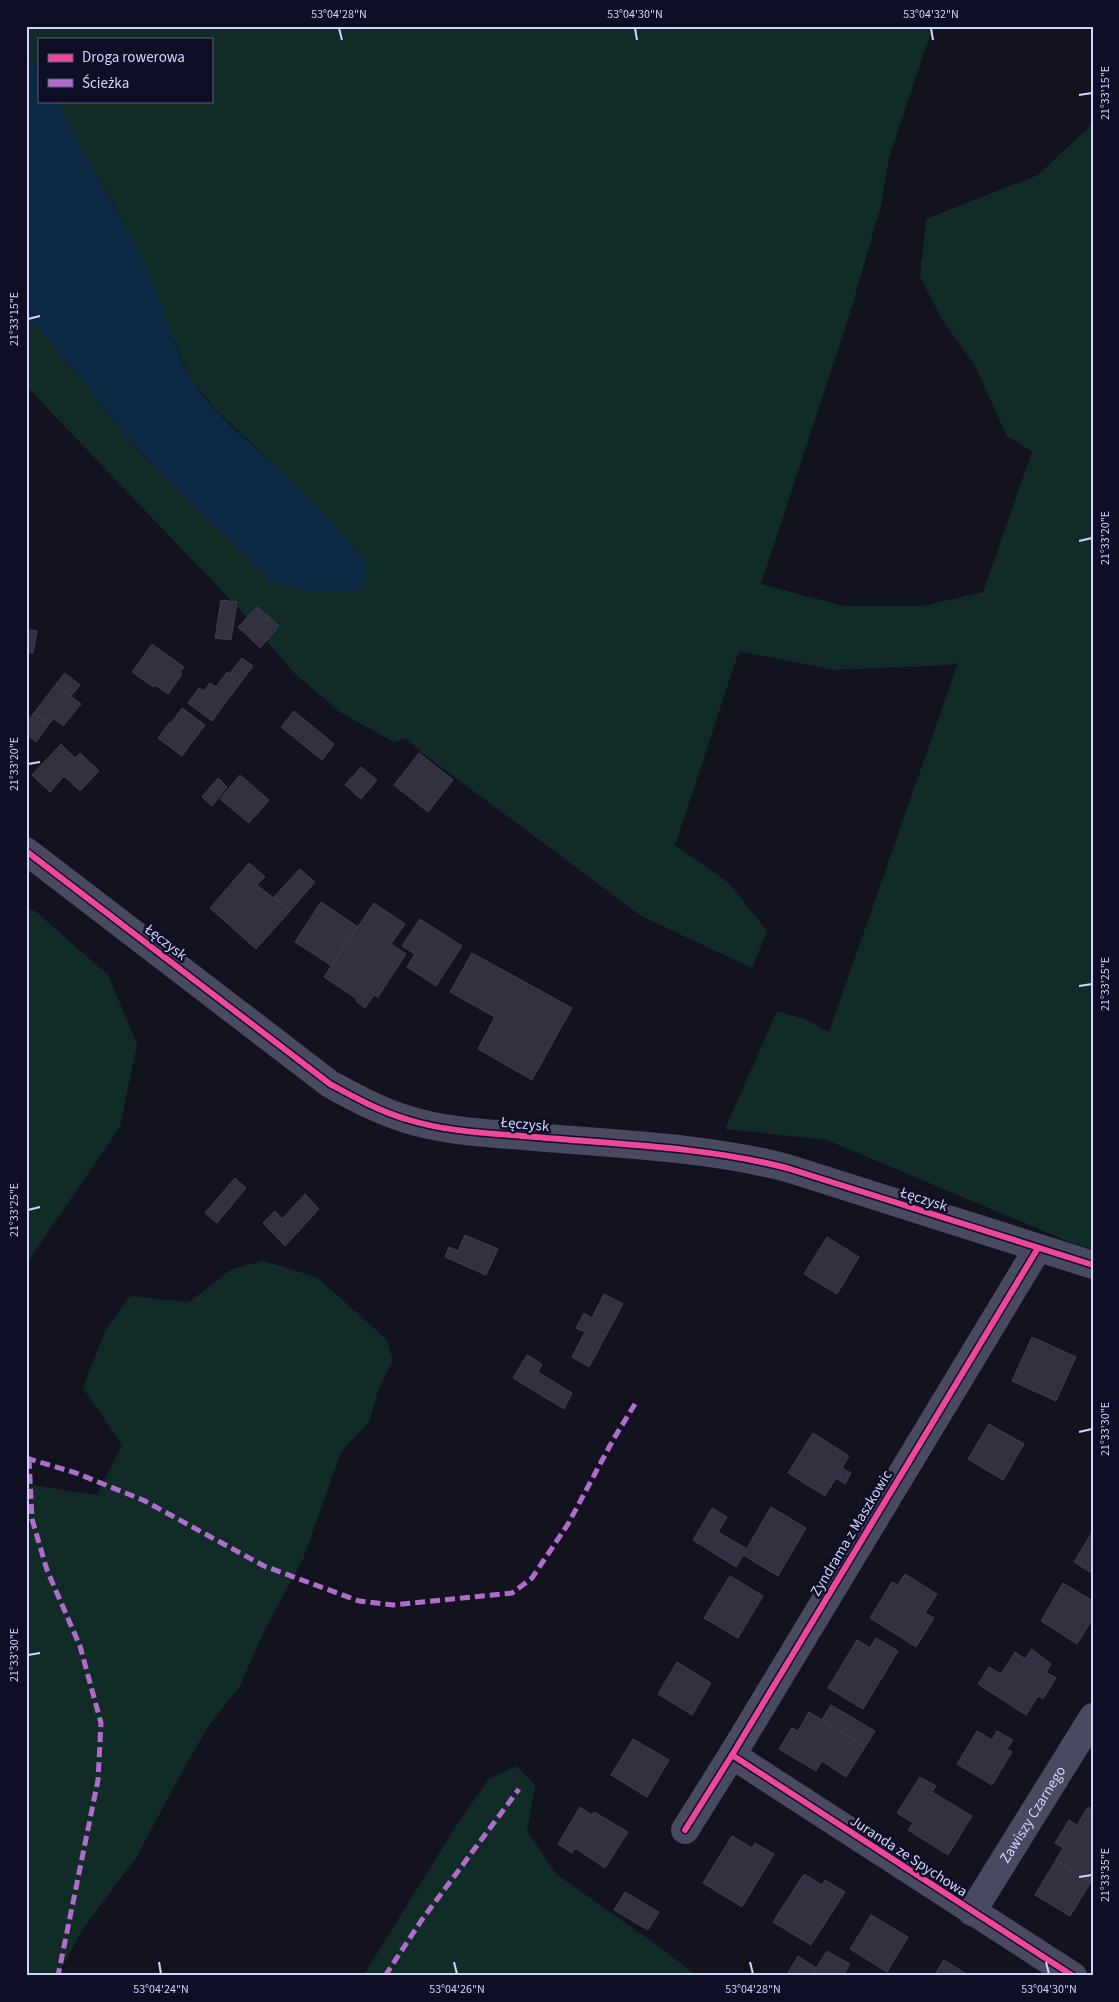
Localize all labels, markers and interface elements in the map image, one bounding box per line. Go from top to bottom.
text: 53°04'28"N [311,6,367,23]
text: 53°04'30"N [607,6,663,23]
text: 53°04'32"N [903,6,959,23]
legend [38,38,212,102]
text: Droga rowerowa [82,47,185,68]
text: 21°33'15"E [1097,66,1114,120]
text: Ścieżka [82,73,129,94]
text: 21°33'15"E [6,292,23,346]
text: 21°33'20"E [1097,511,1114,565]
text: 21°33'20"E [6,737,23,791]
street label: Łęczysk [139,919,192,966]
text: 21°33'25"E [1097,957,1114,1011]
street label: Łęczysk [499,1112,551,1137]
street label: Łęczysk [897,1182,951,1217]
text: 21°33'25"E [6,1183,23,1237]
text: 21°33'30"E [1097,1402,1114,1456]
street label: Zyndrama z Maszkowic [805,1466,898,1600]
text: 21°33'30"E [6,1628,23,1682]
street label: Zawiszy Czarnego [995,1762,1071,1867]
street label: Juranda ze Spychowa [846,1811,971,1902]
text: 21°33'35"E [1097,1848,1114,1902]
text: 53°04'24"N [133,1981,189,1998]
text: 53°04'26"N [429,1981,485,1998]
text: 53°04'28"N [725,1981,781,1998]
text: 53°04'30"N [1021,1981,1077,1998]

